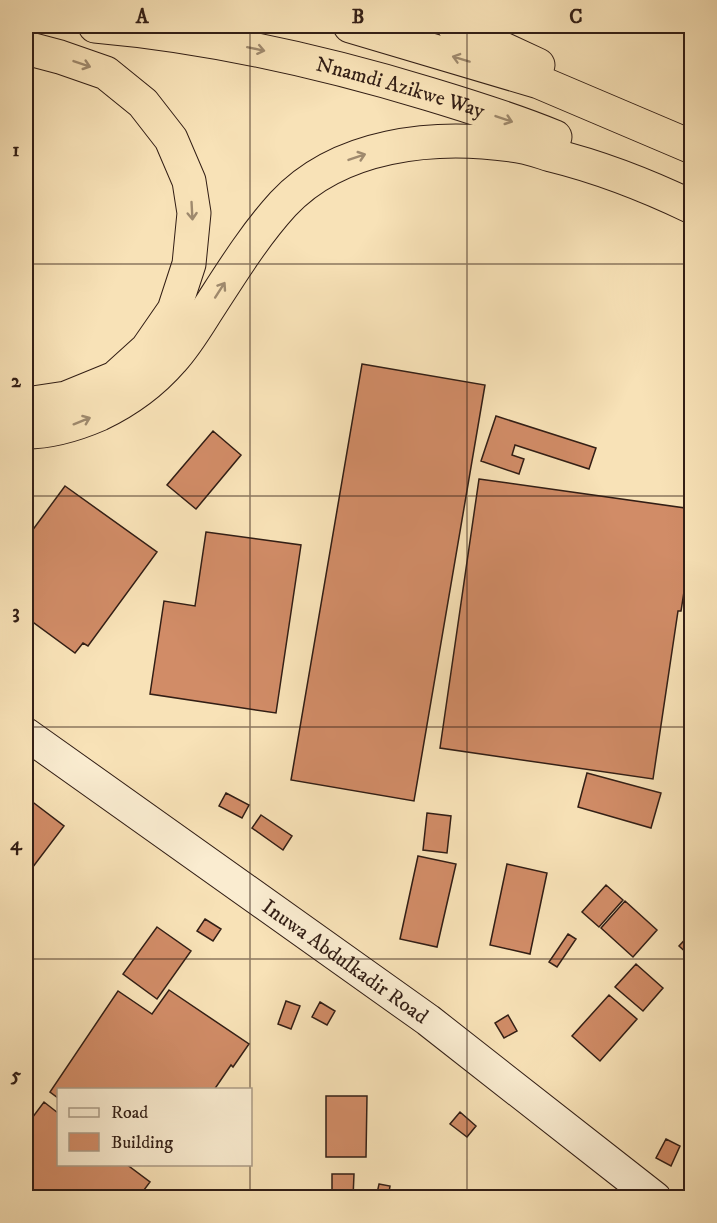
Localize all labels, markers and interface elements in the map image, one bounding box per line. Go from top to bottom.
text: A [135,5,150,30]
text: B [352,5,364,30]
text: C [569,5,583,30]
one-way arrow [246,44,266,55]
street label: Nnamdi Azikwe Way [313,52,489,125]
one-way arrow [452,53,471,64]
one-way arrow [72,60,90,71]
one-way arrow [494,114,513,125]
text: 1 [12,138,20,163]
one-way arrow [347,151,366,162]
one-way arrow [187,200,198,220]
one-way arrow [214,282,226,298]
text: 2 [11,369,22,394]
one-way arrow [73,415,91,426]
text: 3 [12,600,20,625]
text: 4 [10,832,23,857]
street label: Inuwa Abdulkadir Road [257,894,433,1030]
text: 5 [10,1063,21,1088]
legend [57,1088,252,1166]
text: Road [111,1102,148,1124]
text: Building [111,1132,173,1154]

